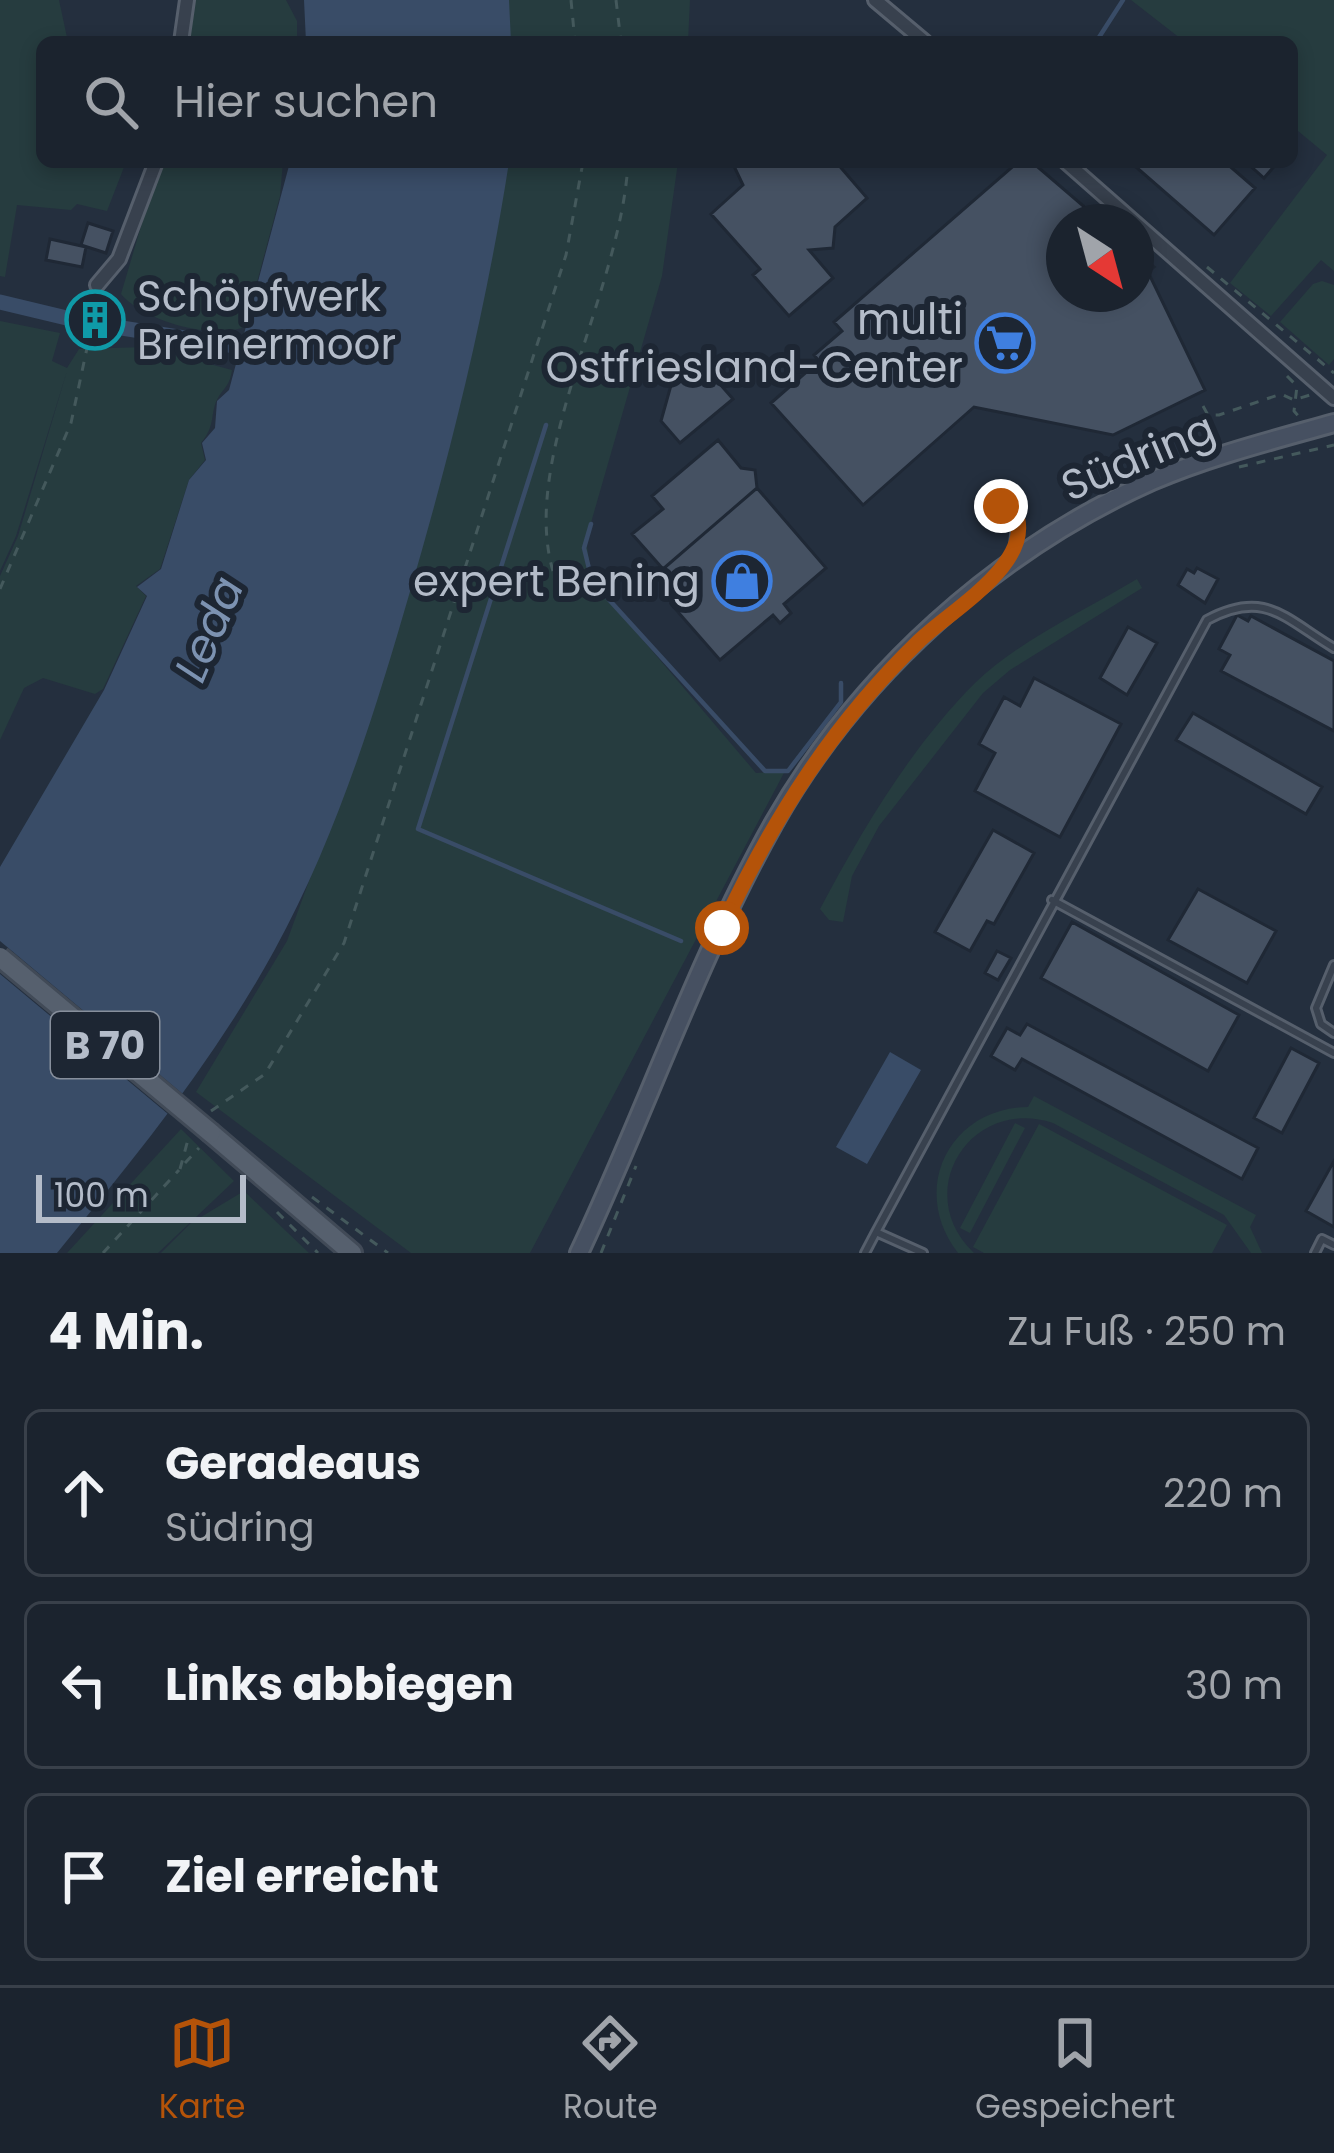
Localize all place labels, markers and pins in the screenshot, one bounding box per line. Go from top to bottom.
place label: Schöpfwerk Breinermoor [137,267,396,374]
building icon: Schöpfwerk Breinermoor [64,289,126,351]
place label: multi Ostfriesland-Center [546,290,963,397]
supermarket icon: multi Ostfriesland-Center [974,312,1036,374]
shop icon: expert Bening [711,550,773,612]
place label: expert Bening [413,552,700,611]

